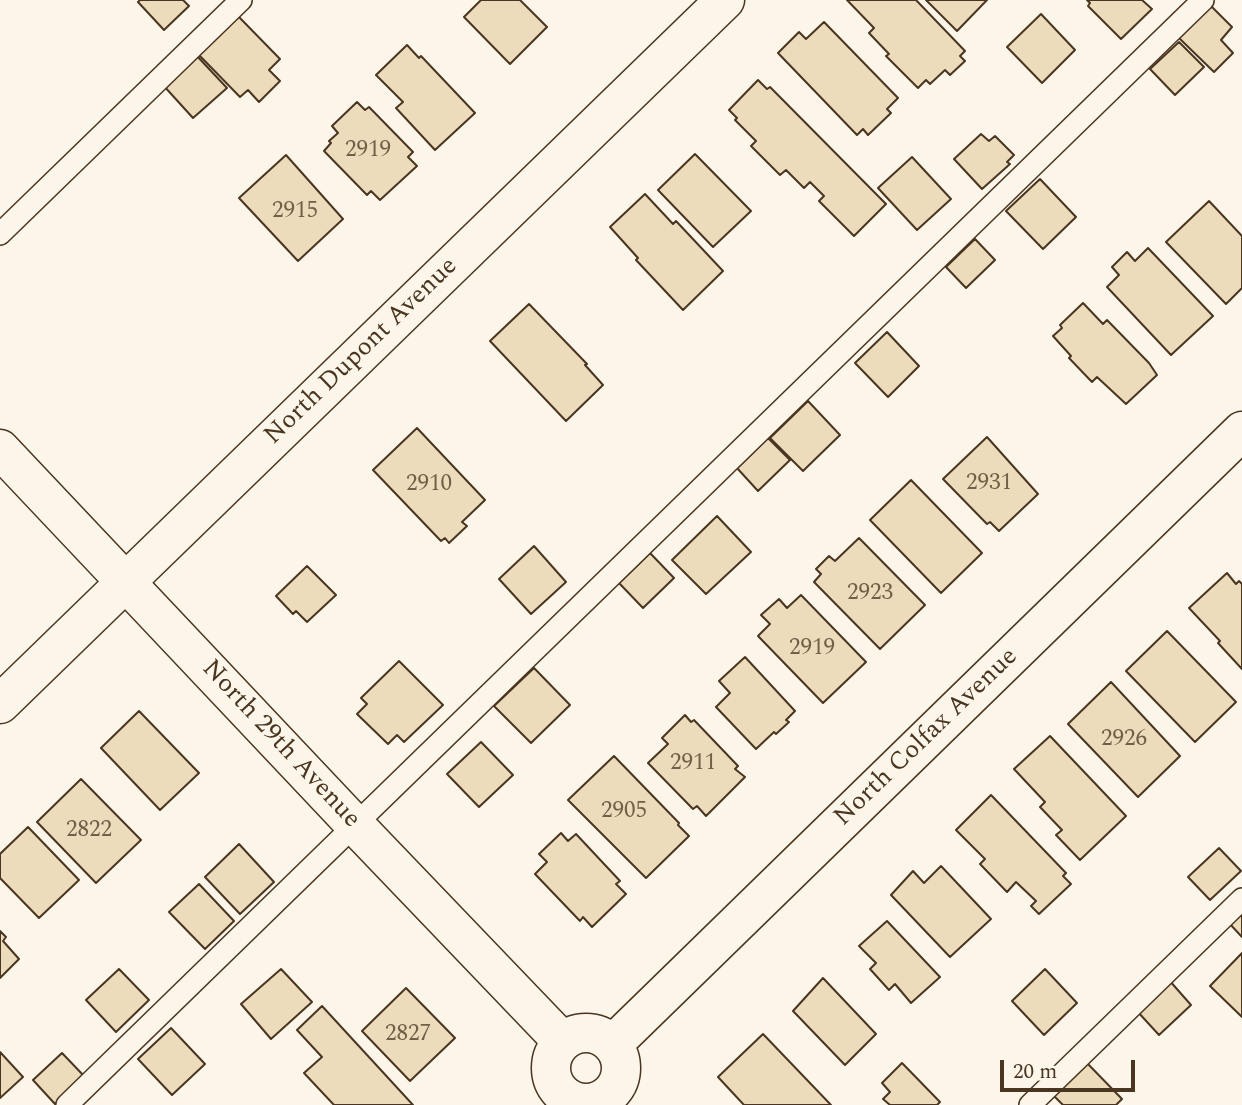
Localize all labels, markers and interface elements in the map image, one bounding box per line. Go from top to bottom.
house number: 2919 [345,137,391,165]
house number: 2915 [272,198,318,226]
street label: North Dupont Avenue [259,252,465,452]
house number: 2931 [966,470,1012,498]
house number: 2910 [406,471,452,499]
house number: 2923 [847,580,893,608]
house number: 2919 [789,635,835,663]
street label: North Colfax Avenue [829,642,1025,834]
street label: North 29th Avenue [194,654,366,836]
house number: 2926 [1101,726,1147,754]
house number: 2911 [670,750,716,778]
house number: 2905 [601,798,647,826]
house number: 2822 [66,817,112,845]
house number: 2827 [385,1021,431,1049]
scale bar [1004,1046,1139,1090]
text: 20 m [1013,1056,1057,1088]

